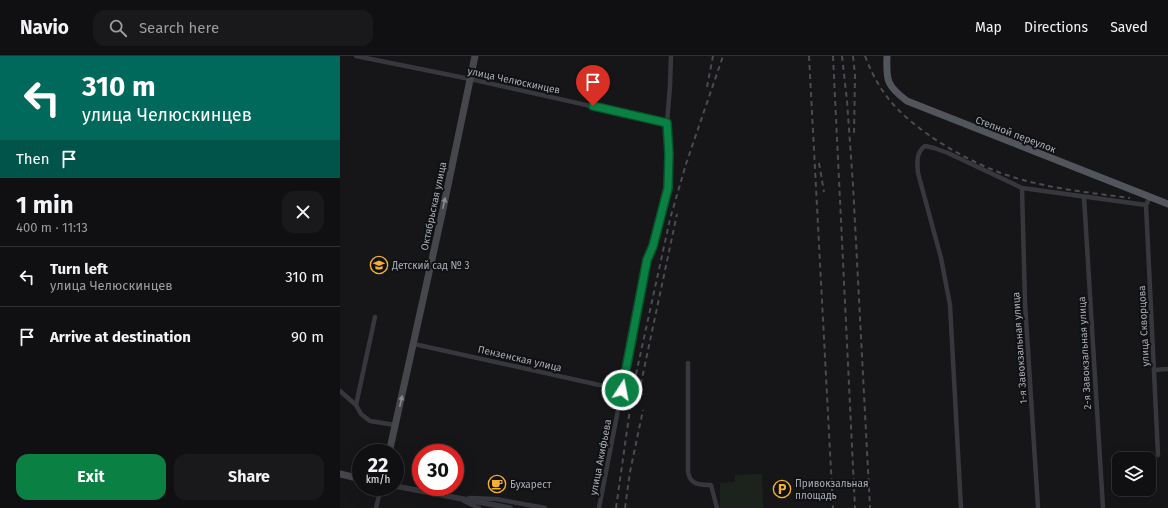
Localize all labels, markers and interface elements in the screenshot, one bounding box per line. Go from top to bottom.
search box [93,10,373,46]
text: Navio [20,16,69,39]
icon: search [107,17,129,39]
text: Search here [139,19,219,37]
text: Map [975,19,1002,36]
text: Directions [1024,19,1088,36]
text: Saved [1110,19,1148,36]
street label: улица Челюскинцев [466,65,562,97]
pin [576,65,610,106]
text: 310 m [82,70,156,103]
icon: arrive [582,71,604,93]
icon: left [16,72,68,124]
text: улица Челюскинцев [82,104,252,126]
street label: Степной переулок [974,114,1058,156]
icon: arrive [58,148,80,170]
text: Then [16,150,50,168]
street label: Октябрьская улица [419,161,449,252]
text: 1 min [16,191,74,219]
button: close [282,191,324,233]
one-way arrow [442,197,448,209]
text: 400 m · 11:13 [16,220,88,235]
school or university icon: Детский сад № 3 [369,255,389,275]
text: Turn left [50,260,108,278]
place label: Детский сад № 3 [391,260,469,272]
icon: left [16,266,38,288]
text: 310 m [285,268,324,286]
text: улица Челюскинцев [50,278,173,293]
street label: улица Скворцова [1136,285,1152,367]
street label: 1-я Завокзальная улица [1010,291,1030,404]
street label: 2-я Завокзальная улица [1076,296,1094,410]
icon: arrive [16,326,38,348]
text: Arrive at destination [50,328,191,346]
text: 90 m [291,328,324,346]
street label: Пензенская улица [477,343,563,374]
position arrow [601,369,643,411]
one-way arrow [398,395,404,407]
street label: улица Акифьева [588,418,614,496]
speed limit sign: 30 [412,444,464,496]
map controls [1112,452,1156,496]
button: layers [1112,452,1156,496]
text: 22 [368,453,388,477]
button: Exit [16,454,166,500]
button: Share [174,454,324,500]
text: km/h [366,474,390,486]
cafe icon: Бухарест [487,474,507,494]
place label: Привокзальная площадь [795,478,868,502]
place label: Бухарест [510,479,552,491]
parking icon: Привокзальная площадь [772,479,792,499]

